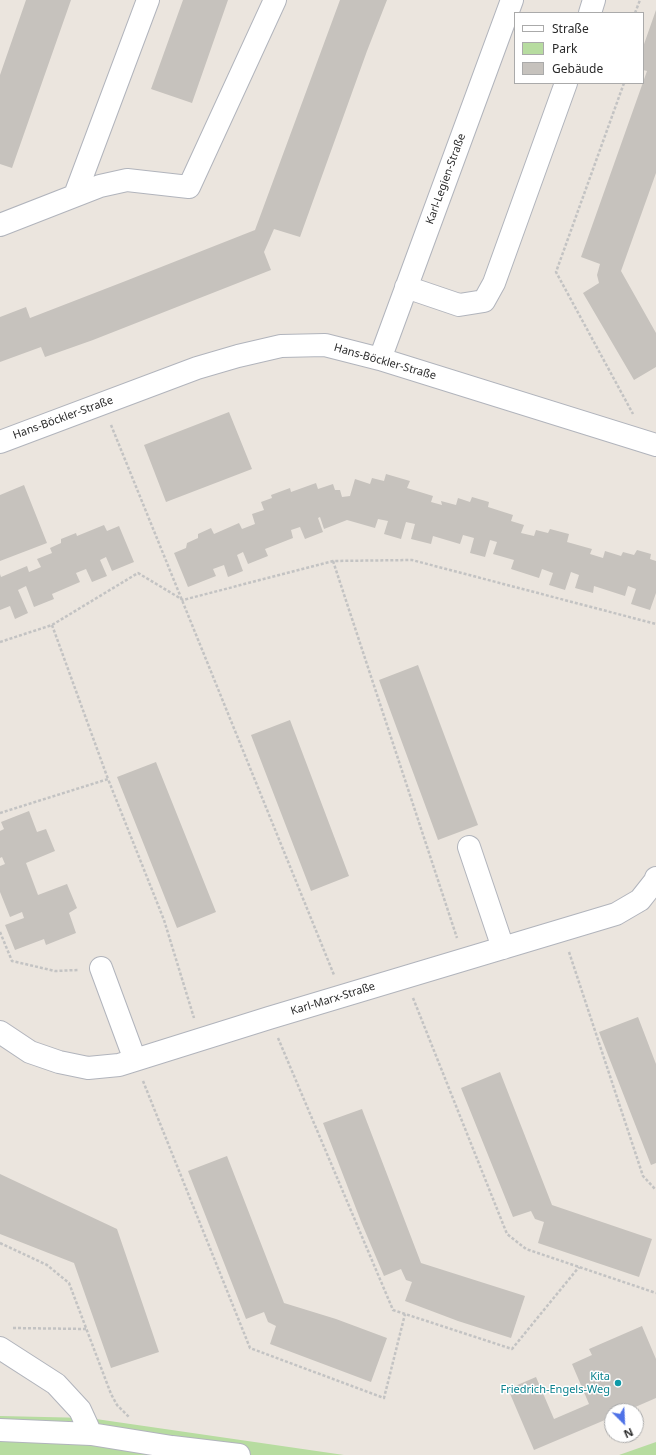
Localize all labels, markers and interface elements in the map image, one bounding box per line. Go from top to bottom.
legend [514,12,644,84]
text: Straße [552,20,589,37]
text: Park [552,40,577,57]
text: Gebäude [552,60,603,77]
street label: Karl-Legien-Straße [423,132,469,226]
street label: Hans-Böckler-Straße [332,341,438,383]
street label: Hans-Böckler-Straße [11,394,115,442]
street label: Karl-Marx-Straße [289,980,377,1018]
place label: Kita Friedrich-Engels-Weg [500,1370,610,1396]
marker: Kita Friedrich-Engels-Weg [613,1378,623,1388]
north arrow [604,1403,644,1443]
text: N [622,1425,636,1442]

